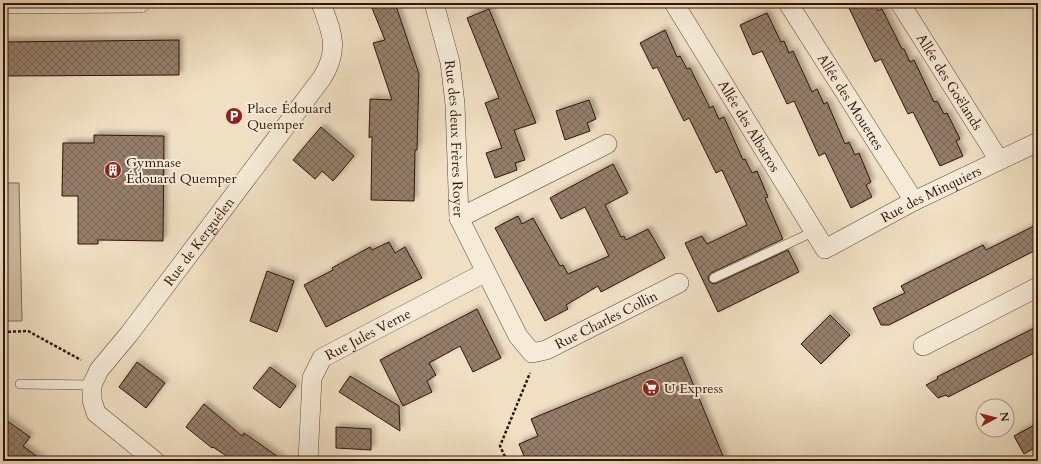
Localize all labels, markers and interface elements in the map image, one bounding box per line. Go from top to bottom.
street label: Allée des Goëlands [912,30,987,134]
street label: Allée des Mouettes [813,50,889,154]
street label: Rue des deux Frères Royer [440,59,468,218]
street label: Allée des Albatros [714,76,785,176]
place label: Place Édouard Quemper [247,99,332,134]
parking icon: Place Édouard Quemper [224,106,244,126]
place label: Gymnase Édouard Quemper [126,153,237,188]
building icon: Gymnase Édouard Quemper [103,160,123,180]
street label: Rue des Minquiers [877,161,985,227]
street label: Rue de Kerguélen [159,193,239,290]
street label: Rue Charles Collin [551,286,661,354]
street label: Rue Jules Verne [321,304,414,364]
supermarket icon: U Express [641,378,661,398]
place label: U Express [664,379,723,398]
north arrow [975,398,1015,438]
text: N [996,411,1013,423]

